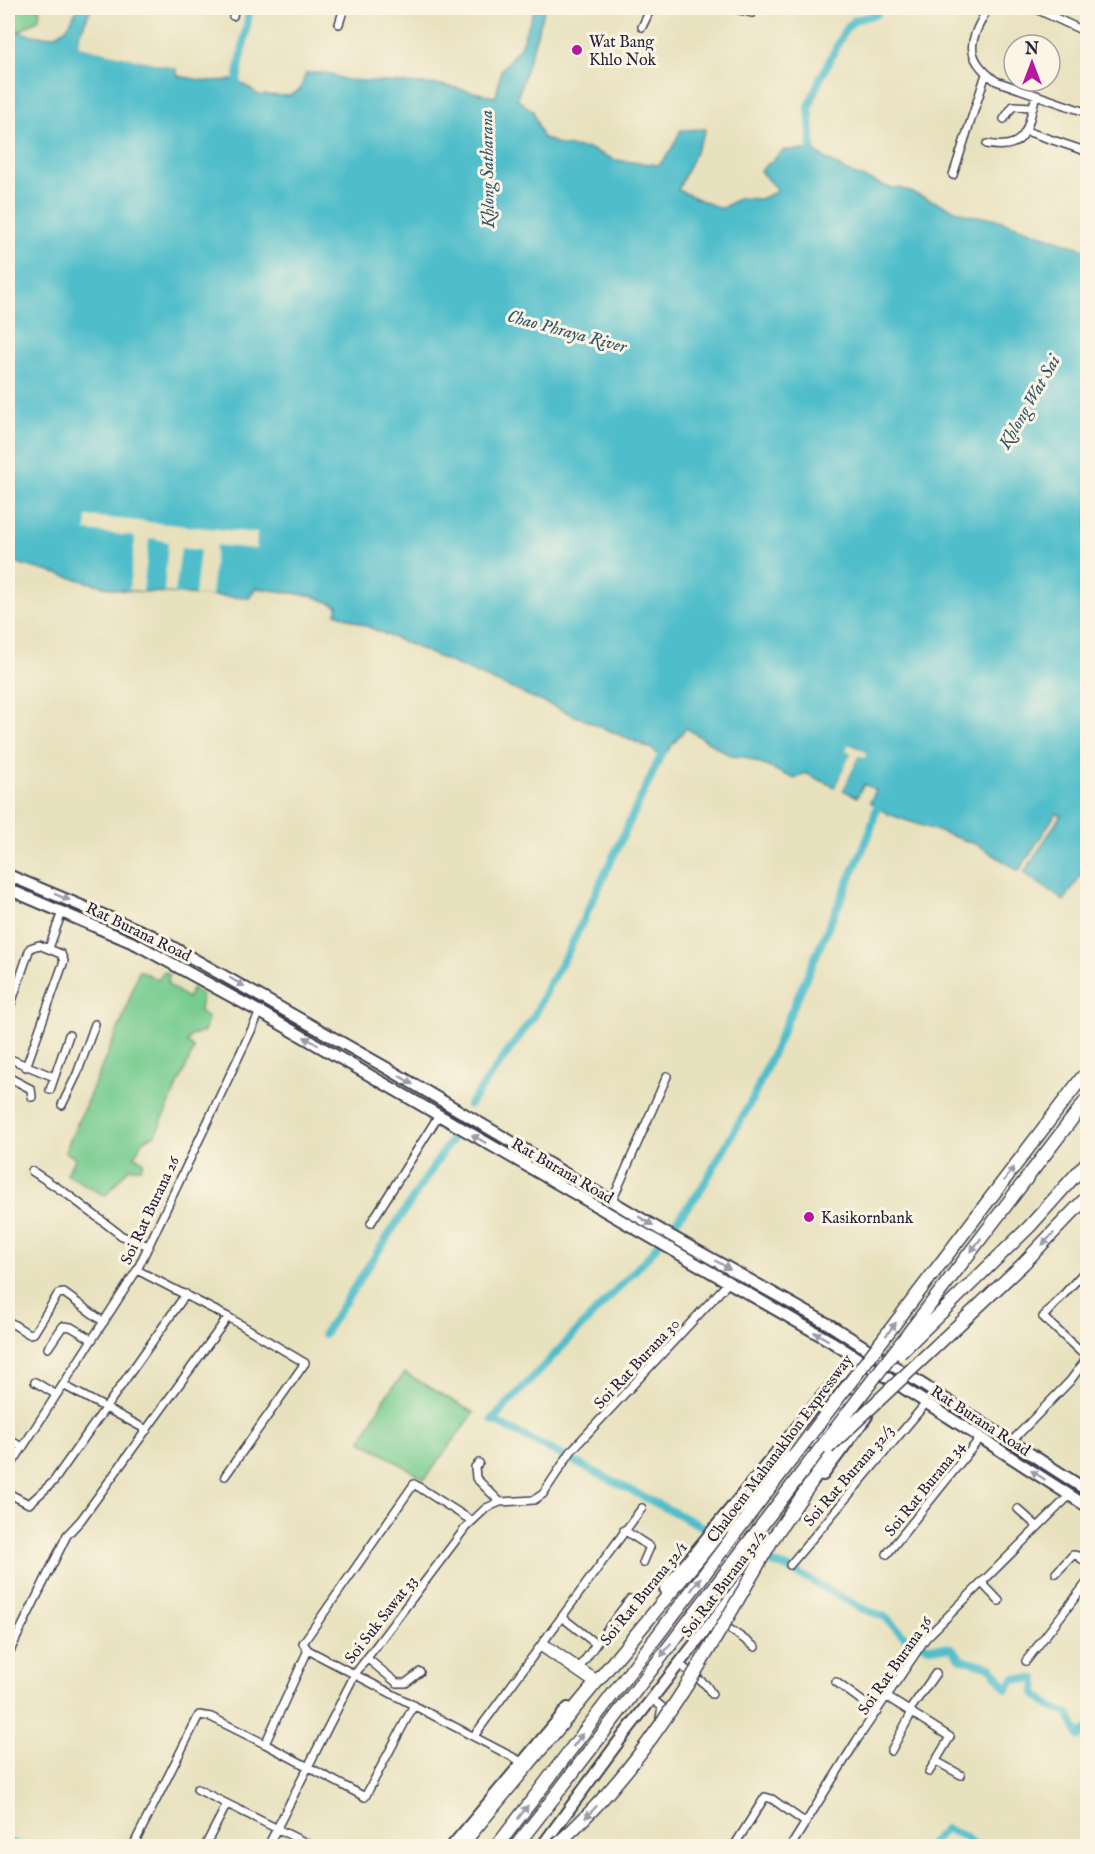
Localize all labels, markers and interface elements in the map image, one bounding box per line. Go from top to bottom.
place label: Wat Bang Khlo Nok [589,33,656,71]
north arrow [1002,33,1062,93]
text: N [1024,40,1039,60]
marker: Wat Bang Khlo Nok [570,43,584,57]
water label: Khlong Satharana [476,110,501,229]
water label: Chao Phraya River [504,305,630,360]
water label: Khlong Wat Sai [994,350,1067,455]
one-way arrow [53,892,71,902]
street label: Rat Burana Road [82,899,194,967]
one-way arrow [228,977,245,987]
one-way arrow [302,1036,319,1046]
one-way arrow [398,1074,414,1085]
one-way arrow [470,1134,487,1144]
street label: Rat Burana Road [507,1134,617,1209]
street label: Soi Rat Burana 26 [117,1153,185,1268]
one-way arrow [1002,1166,1015,1182]
place label: Kasikornbank [821,1209,914,1229]
marker: Kasikornbank [802,1210,816,1224]
one-way arrow [638,1216,654,1227]
one-way arrow [1042,1232,1056,1246]
one-way arrow [969,1237,982,1253]
one-way arrow [714,1260,731,1270]
street label: Soi Rat Burana 30 [590,1315,685,1414]
one-way arrow [884,1321,897,1337]
one-way arrow [812,1331,829,1341]
street label: Chaloem Mahanakhon Expressway [703,1351,858,1547]
street label: Rat Burana Road [926,1382,1034,1462]
street label: Soi Rat Burana 32/3 [800,1421,899,1531]
street label: Soi Rat Burana 34 [881,1437,970,1541]
one-way arrow [1031,1469,1047,1481]
street label: Soi Rat Burana 32/2 [678,1526,772,1642]
street label: Soi Rat Burana 32/1 [596,1538,693,1650]
street label: Soi Suk Sawat 33 [341,1572,422,1668]
one-way arrow [690,1577,702,1592]
street label: Soi Rat Burana 36 [854,1613,937,1719]
one-way arrow [661,1643,673,1658]
one-way arrow [572,1732,584,1748]
one-way arrow [517,1804,529,1819]
one-way arrow [584,1804,598,1818]

